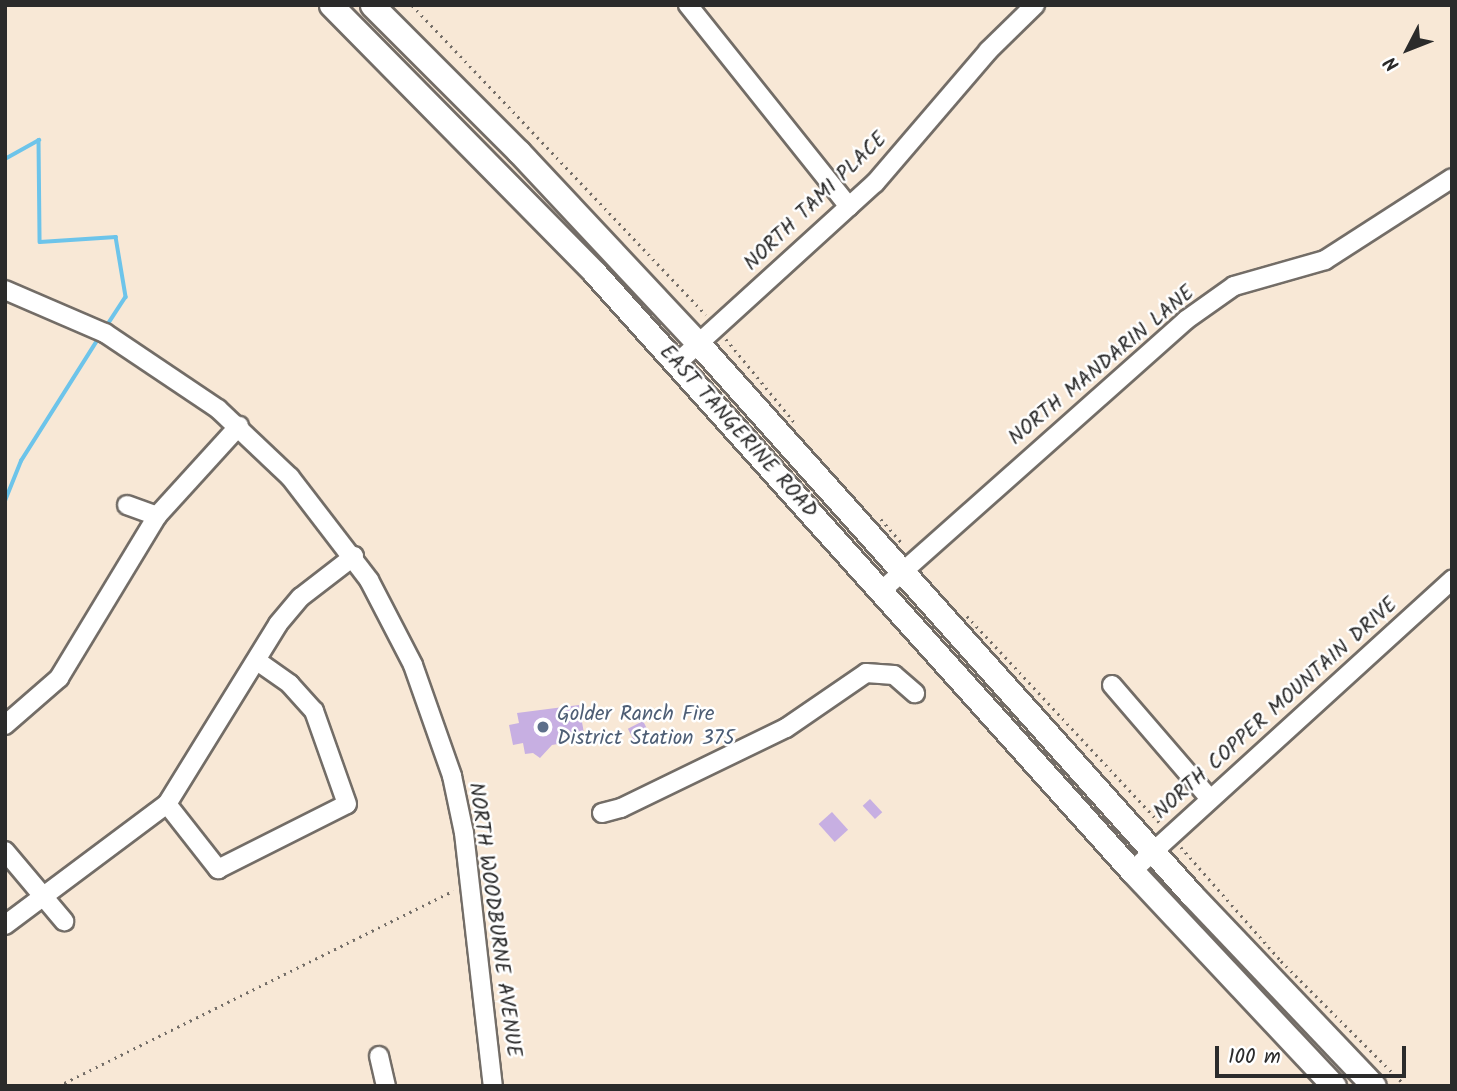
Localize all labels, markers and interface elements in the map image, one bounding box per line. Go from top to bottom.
north arrow [1373,14,1443,84]
text: N [1377,49,1408,78]
street label: NORTH TAMI PLACE [739,127,893,277]
street label: NORTH MANDARIN LANE [1004,281,1200,451]
street label: EAST TANGERINE ROAD [654,340,822,524]
street label: NORTH COPPER MOUNTAIN DRIVE [1149,593,1403,825]
place label: Golder Ranch Fire District Station 375 [557,702,735,752]
marker: Golder Ranch Fire District Station 375 [535,719,551,735]
street label: NORTH WOODBURNE AVENUE [462,781,526,1059]
scale bar [1219,1032,1410,1076]
text: 100 m [1228,1041,1281,1074]

